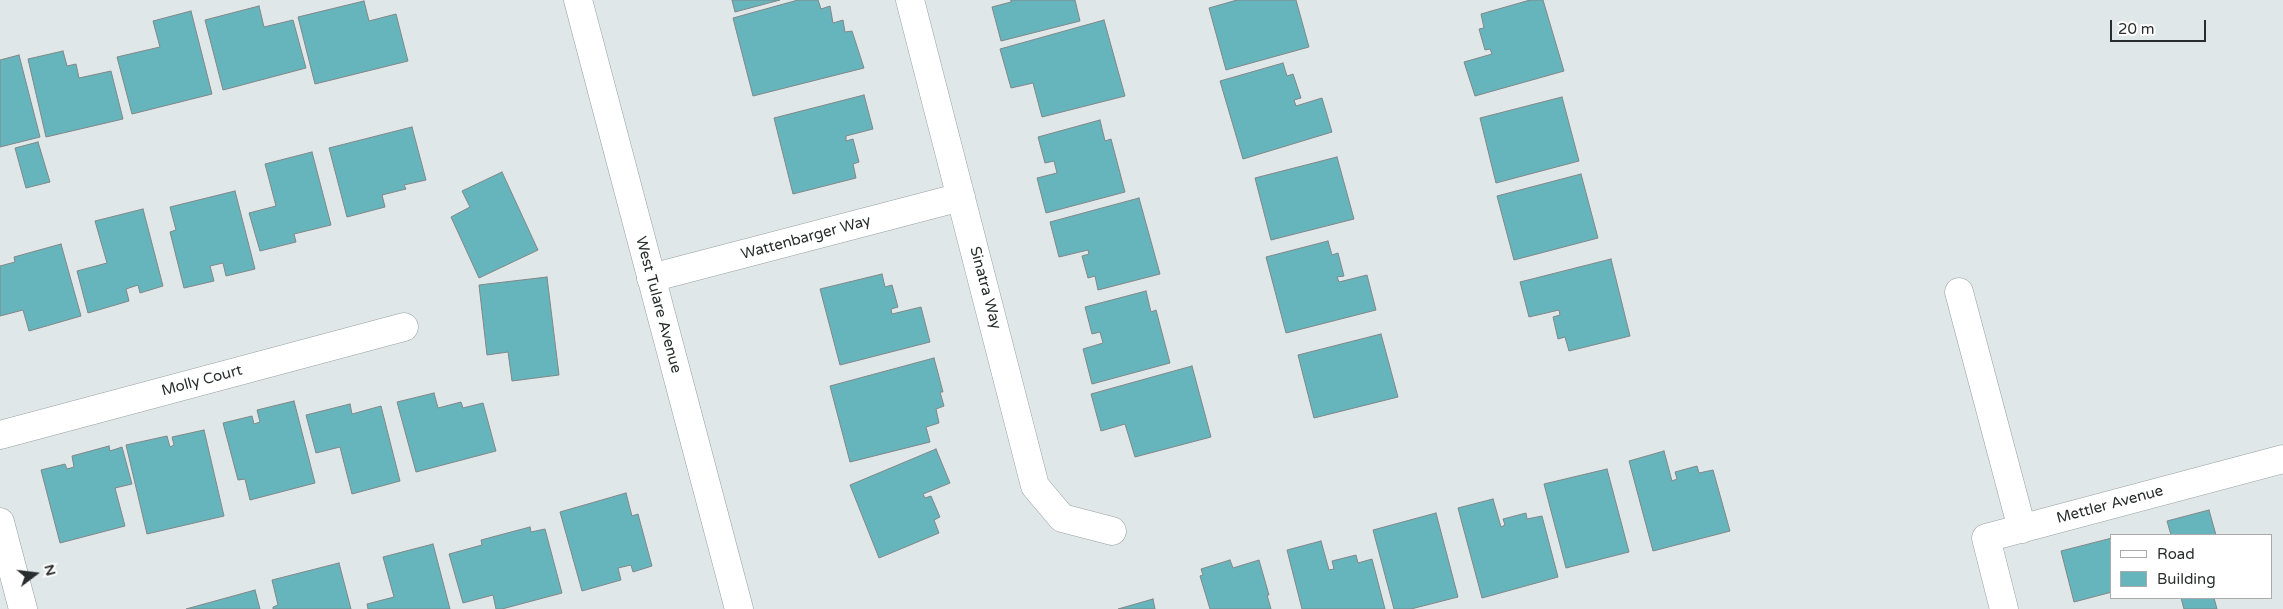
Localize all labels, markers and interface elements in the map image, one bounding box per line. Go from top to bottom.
scale bar [2113,10,2209,42]
text: 20 m [2118,20,2155,38]
street label: Wattenbarger Way [739,212,873,264]
street label: West Tulare Avenue [631,235,685,375]
street label: Sinatra Way [965,245,1005,331]
street label: Molly Court [160,362,244,400]
street label: Mettler Avenue [2055,482,2165,528]
legend [2110,534,2273,599]
text: Road [2157,545,2195,563]
north arrow [10,549,60,599]
text: N [40,562,60,578]
text: Building [2157,570,2216,588]

